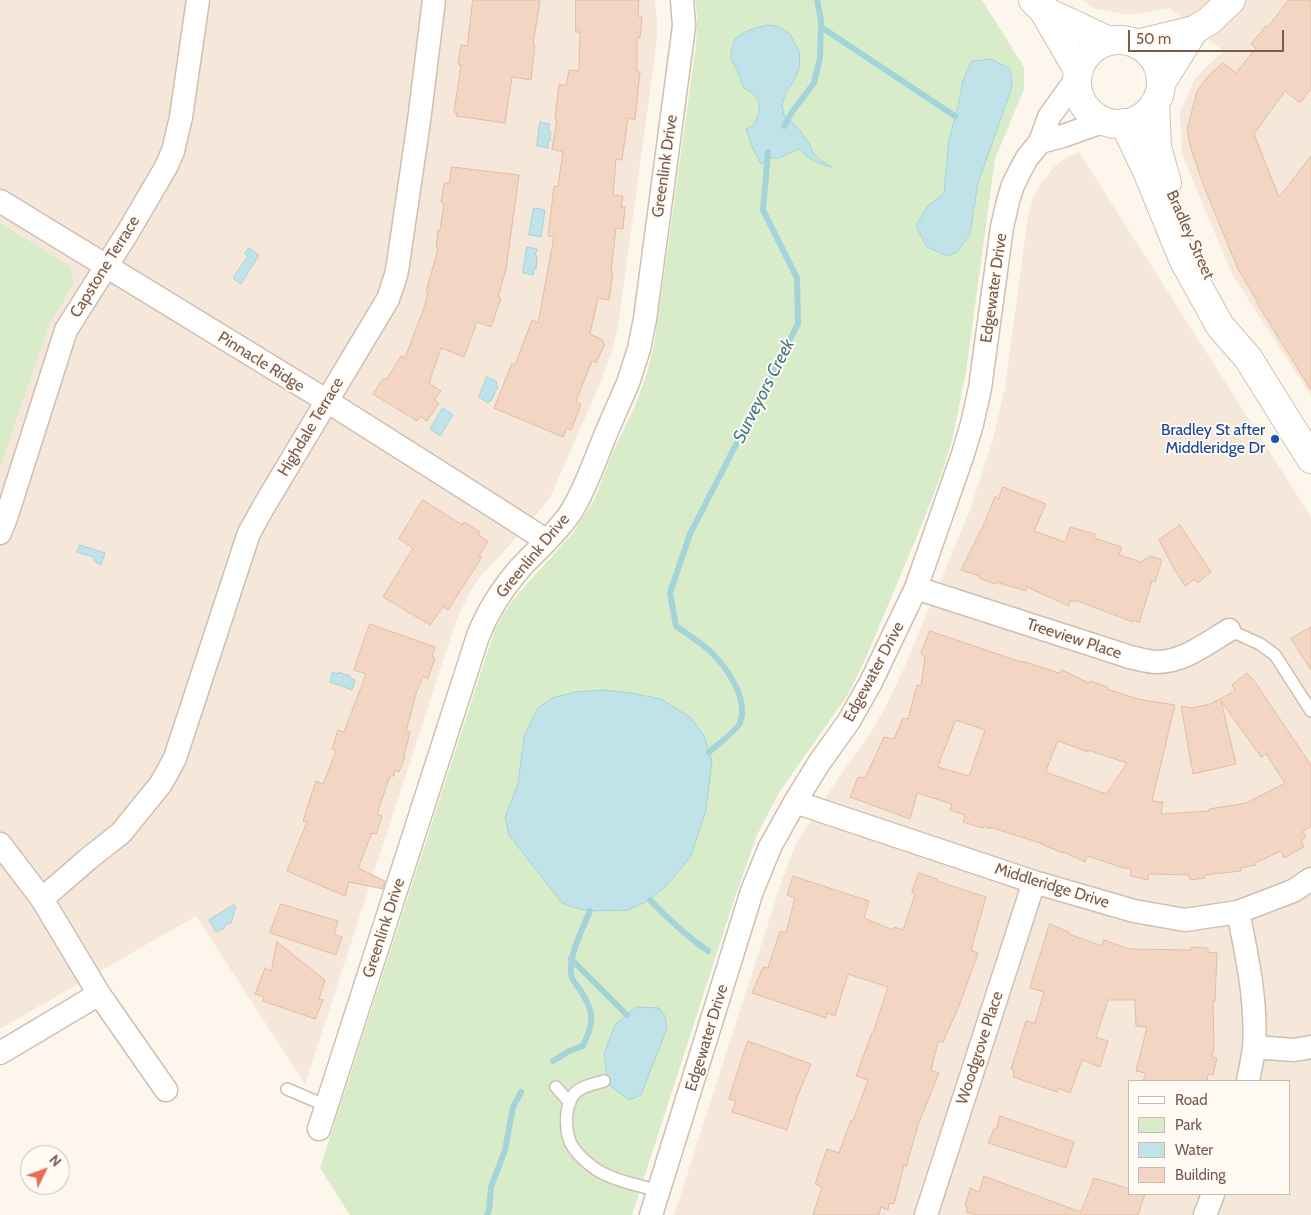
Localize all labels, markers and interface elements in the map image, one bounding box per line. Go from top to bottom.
scale bar [1131,20,1287,52]
text: 50 m [1136,30,1171,48]
street label: Greenlink Drive [648,113,682,219]
street label: Bradley Street [1162,187,1218,283]
street label: Capstone Terrace [66,213,144,321]
street label: Edgewater Drive [977,232,1011,344]
street label: Pinnacle Ridge [214,328,308,396]
water label: Surveyors Creek [729,336,799,446]
street label: Highdale Terrace [274,374,348,480]
place label: Bradley St after Middleridge Dr [1161,420,1265,458]
marker: Bradley St after Middleridge Dr [1269,433,1281,445]
street label: Greenlink Drive [492,510,574,602]
street label: Treeview Place [1024,615,1124,663]
street label: Edgewater Drive [840,619,908,725]
street label: Middleridge Drive [992,859,1112,913]
street label: Greenlink Drive [359,876,409,980]
street label: Edgewater Drive [682,982,732,1094]
street label: Woodgrove Place [953,989,1007,1107]
legend [1128,1080,1291,1195]
text: Road [1175,1091,1208,1109]
text: Park [1175,1116,1202,1134]
text: Water [1175,1141,1213,1159]
north arrow [20,1145,70,1195]
text: N [45,1151,65,1170]
text: Building [1175,1166,1226,1184]

